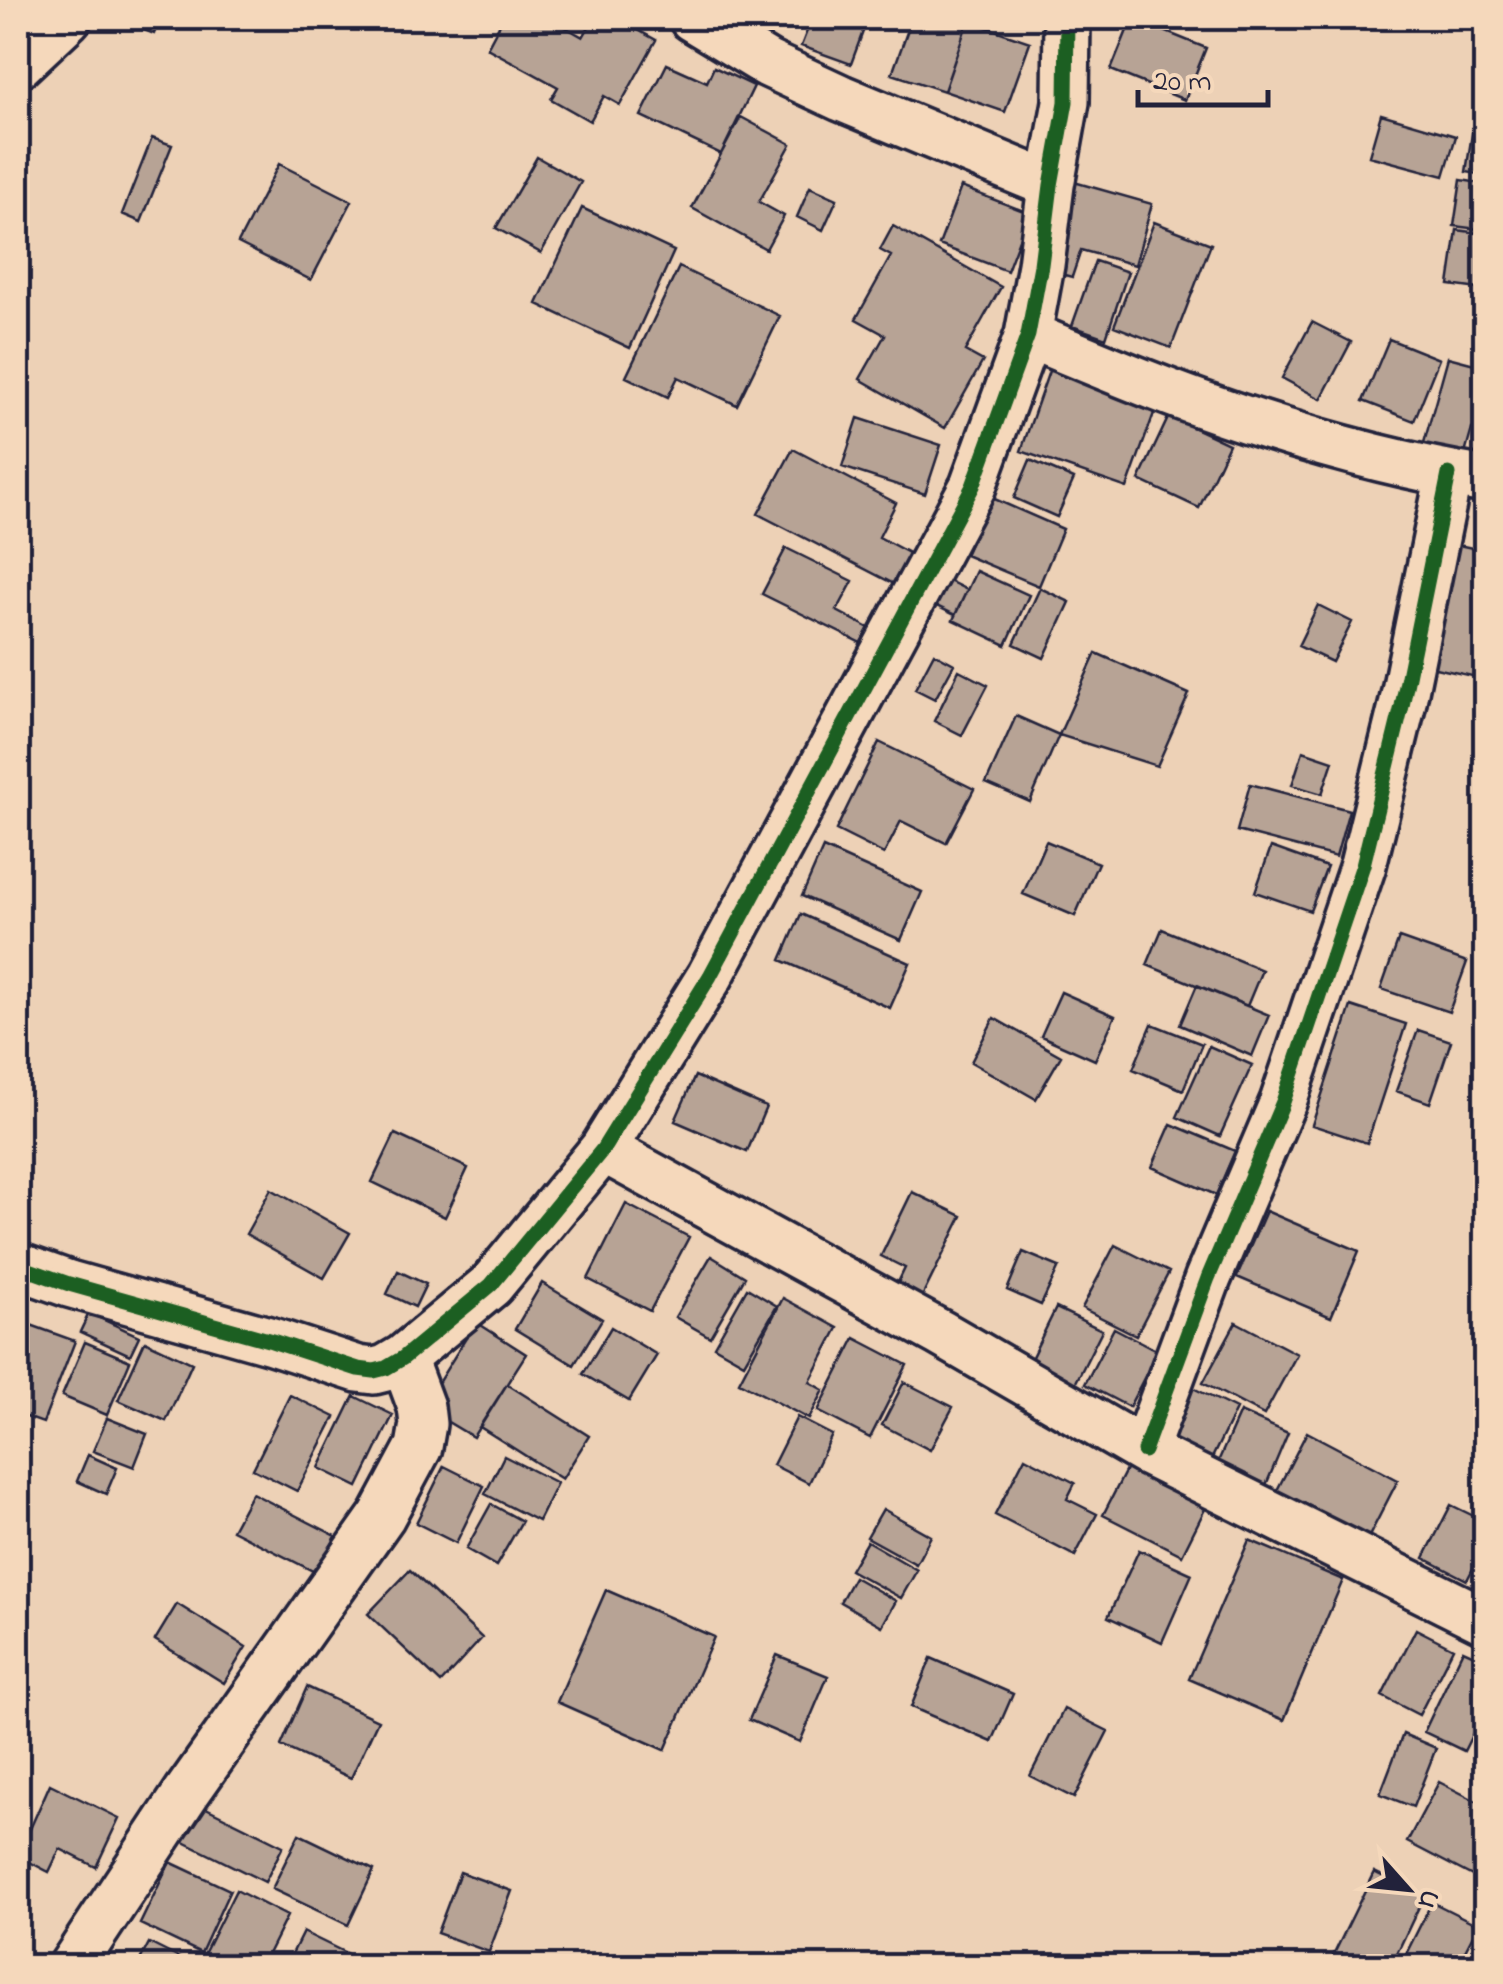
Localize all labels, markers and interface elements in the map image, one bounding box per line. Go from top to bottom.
scale bar [1138,45,1268,107]
text: 20 m [1153,61,1212,105]
north arrow [1358,1839,1458,1939]
text: U [1405,1882,1449,1916]

